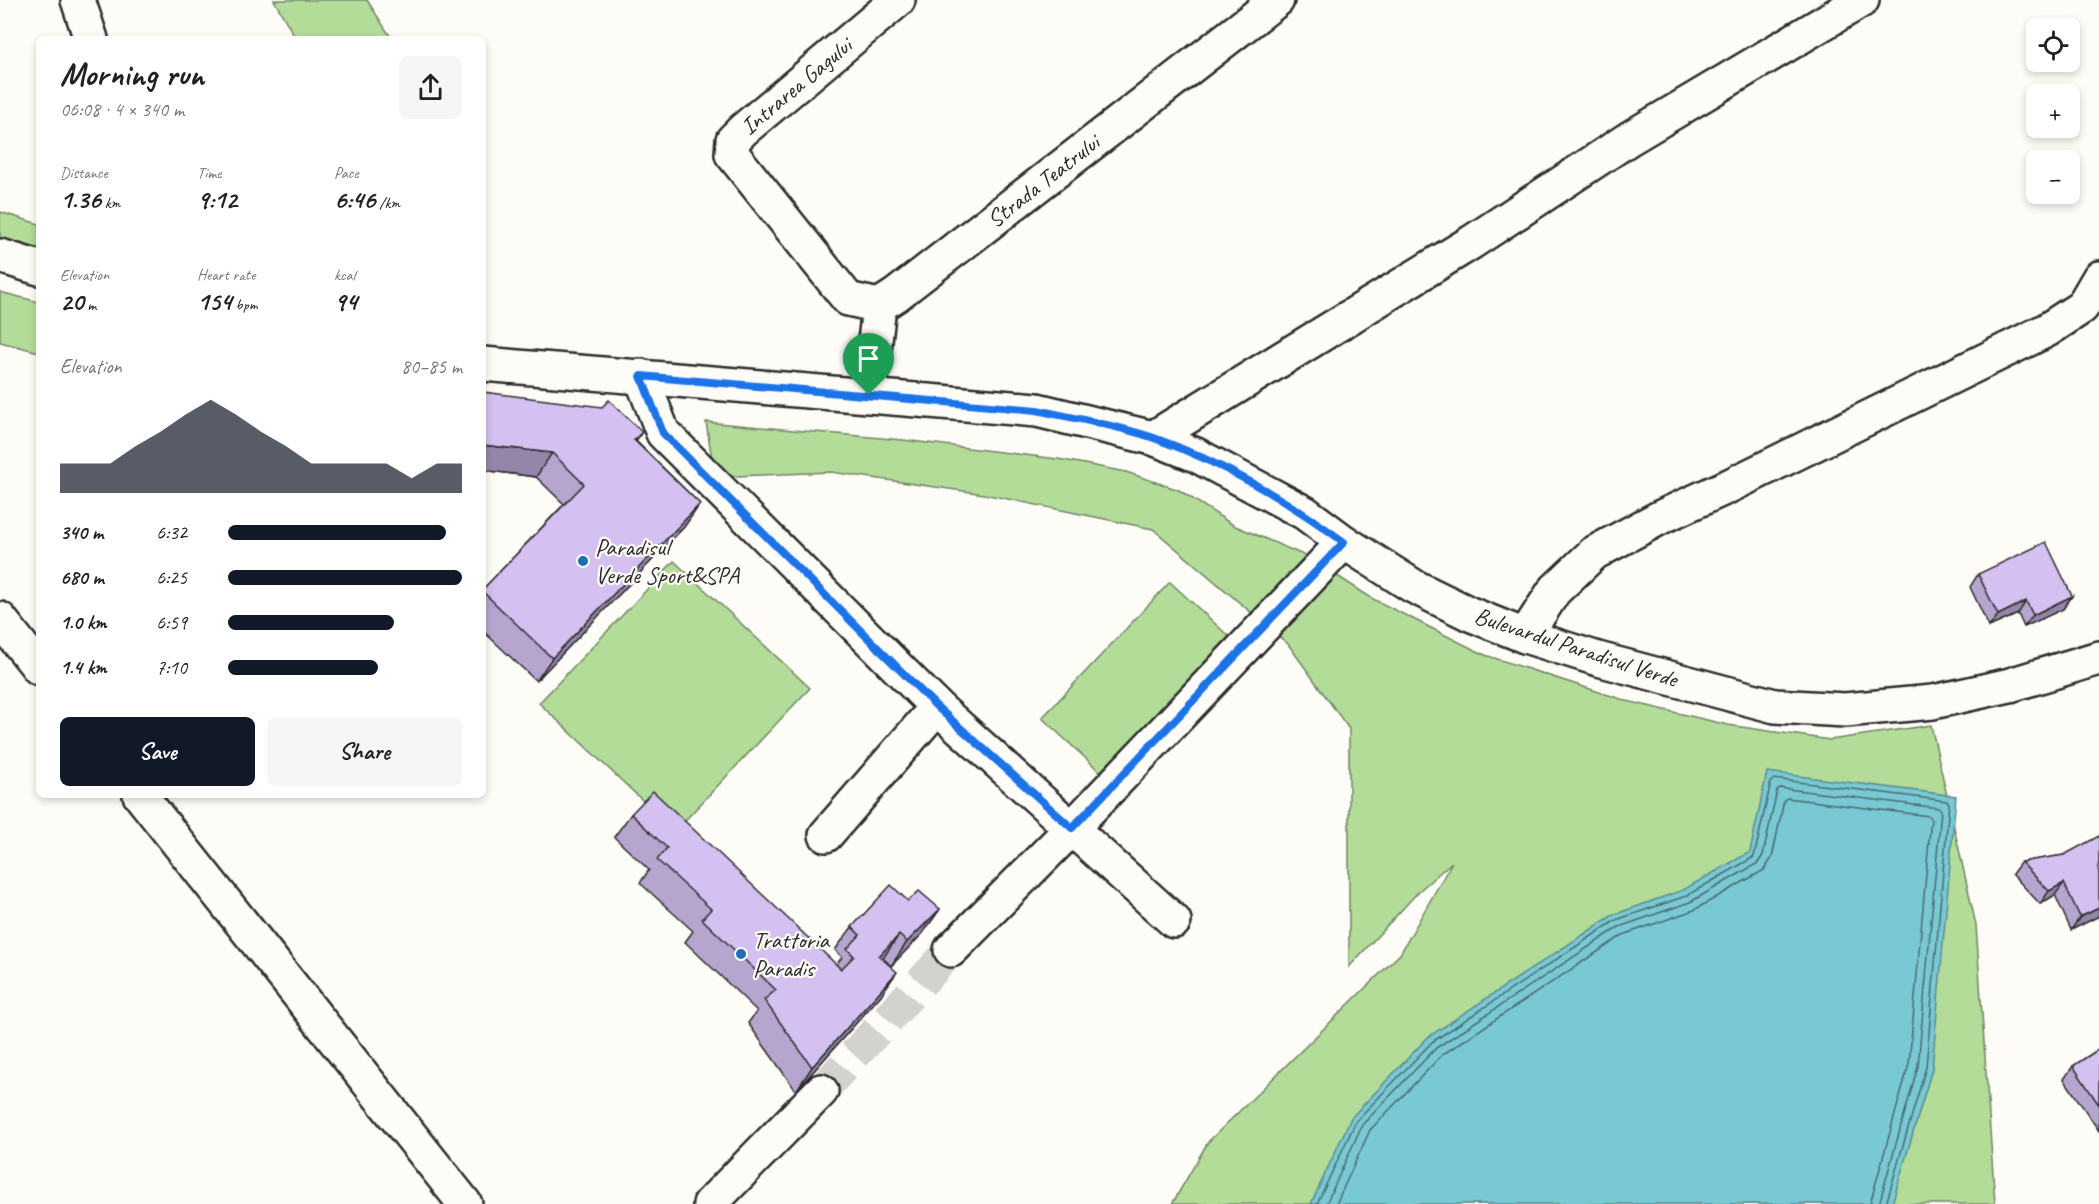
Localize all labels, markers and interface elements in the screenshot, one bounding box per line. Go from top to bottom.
map controls [2026,18,2080,204]
button: locate [2026,18,2080,72]
street label: Intrarea Gagului [734,29,860,141]
text: Morning run [60,53,204,95]
button: share [399,56,462,119]
button: + [2026,84,2080,138]
text: 06:08 · 4 × 340 m [60,97,184,122]
street label: Strada Teatrului [981,126,1107,234]
button: − [2026,150,2080,204]
text: Distance [60,163,108,183]
text: Time [197,163,221,183]
text: Pace [334,163,359,183]
text: 1.36 [60,183,101,216]
text: 9:12 [197,183,237,216]
text: 6:46 [334,183,375,216]
text: km [101,193,120,213]
text: /km [375,193,400,213]
text: Elevation [60,265,109,285]
text: Heart rate [197,265,255,285]
text: kcal [334,265,355,285]
text: 20 [60,285,83,318]
text: 154 [197,285,232,318]
text: 94 [334,285,357,318]
text: m [83,295,96,315]
text: bpm [232,295,258,315]
pin [843,333,894,395]
icon: arrive [852,342,885,375]
text: Elevation [60,354,122,379]
text: 80–85 m [401,354,462,379]
text: 340 m [60,520,103,545]
text: 6:32 [156,520,187,545]
place label: Paradisul Verde Sport&SPA [595,532,740,590]
marker: Paradisul Verde Sport&SPA [576,554,590,568]
text: 680 m [60,565,104,590]
text: 6:25 [156,565,187,590]
street label: Bulevardul Paradisul Verde [1471,600,1683,695]
text: 1.0 km [60,610,107,635]
text: 6:59 [156,610,187,635]
text: 1.4 km [60,655,107,680]
text: 7:10 [156,655,187,680]
button: Save [60,717,255,786]
button: Share [267,717,462,786]
place label: Trattoria Paradis [753,925,831,983]
marker: Trattoria Paradis [734,947,748,961]

